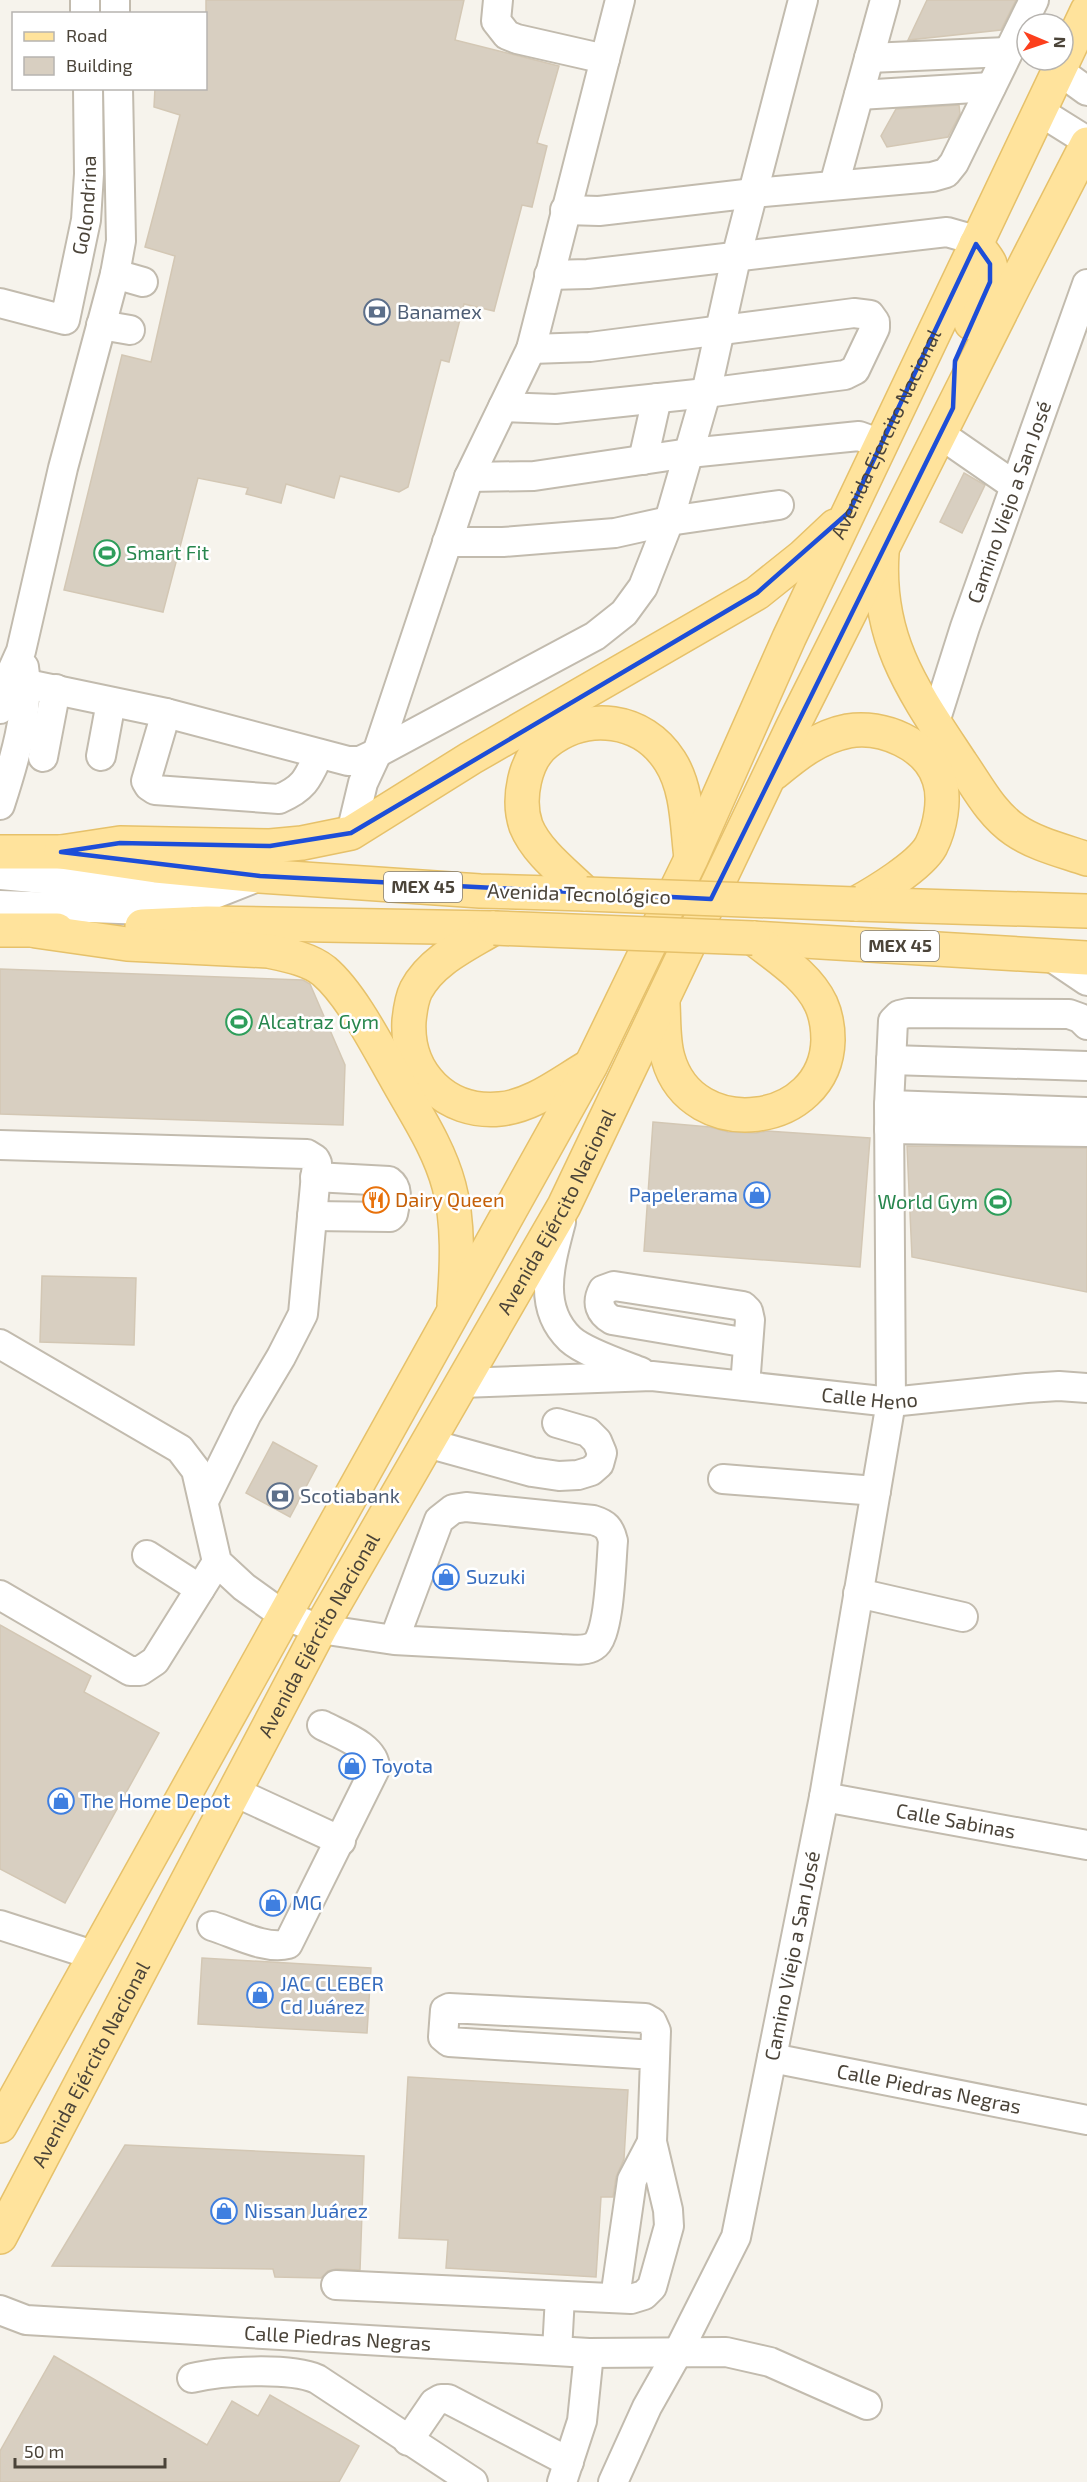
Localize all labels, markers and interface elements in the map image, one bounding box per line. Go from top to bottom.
legend [12,12,207,90]
north arrow [1015,12,1075,72]
text: Road [66,24,107,46]
text: N [1051,36,1070,49]
text: Building [66,54,133,76]
street label: Golondrina [66,155,100,257]
bank icon: Banamex [362,297,392,327]
place label: Banamex [397,299,482,323]
street label: Avenida Ejercito Nacional [825,325,945,542]
street label: Camino Viejo a San José [961,398,1055,606]
sports icon: Smart Fit [92,538,122,568]
place label: Smart Fit [126,540,210,564]
road number: MEX 45 [384,872,462,902]
street label: Avenida Tecnológico [487,878,671,908]
road number: MEX 45 [861,931,939,961]
sports icon: Alcatraz Gym [224,1007,254,1037]
place label: Alcatraz Gym [258,1009,379,1033]
street label: Avenida Ejército Nacional [491,1104,620,1318]
shop icon: Papelerama [742,1180,772,1210]
place label: Papelerama [629,1182,738,1206]
restaurant icon: Dairy Queen [361,1185,391,1215]
place label: Dairy Queen [395,1187,505,1211]
sports icon: World Gym [983,1187,1013,1217]
place label: World Gym [878,1189,978,1213]
street label: Calle Heno [820,1382,919,1413]
bank icon: Scotiabank [265,1481,295,1511]
place label: Scotiabank [300,1483,400,1507]
street label: Avenida Ejército Nacional [252,1528,384,1741]
shop icon: Suzuki [431,1562,461,1592]
place label: Suzuki [466,1564,525,1588]
shop icon: Toyota [337,1751,367,1781]
place label: Toyota [372,1753,433,1777]
shop icon: The Home Depot [46,1786,76,1816]
place label: The Home Depot [80,1788,231,1812]
street label: Calle Sabinas [894,1797,1018,1843]
street label: Camino Viejo a San José [759,1849,824,2062]
shop icon: MG [258,1888,288,1918]
place label: MG [292,1890,322,1914]
street label: Avenida Ejército Nacional [26,1957,154,2171]
place label: JAC CLEBER Cd Juárez [280,1971,384,2018]
shop icon: JAC CLEBER Cd Juárez [245,1980,275,2010]
street label: Calle Piedras Negras [835,2058,1023,2118]
shop icon: Nissan Juárez [209,2196,239,2226]
place label: Nissan Juárez [244,2198,368,2222]
street label: Calle Piedras Negras [243,2320,432,2355]
scale bar [15,2431,165,2469]
text: 50 m [24,2440,64,2462]

